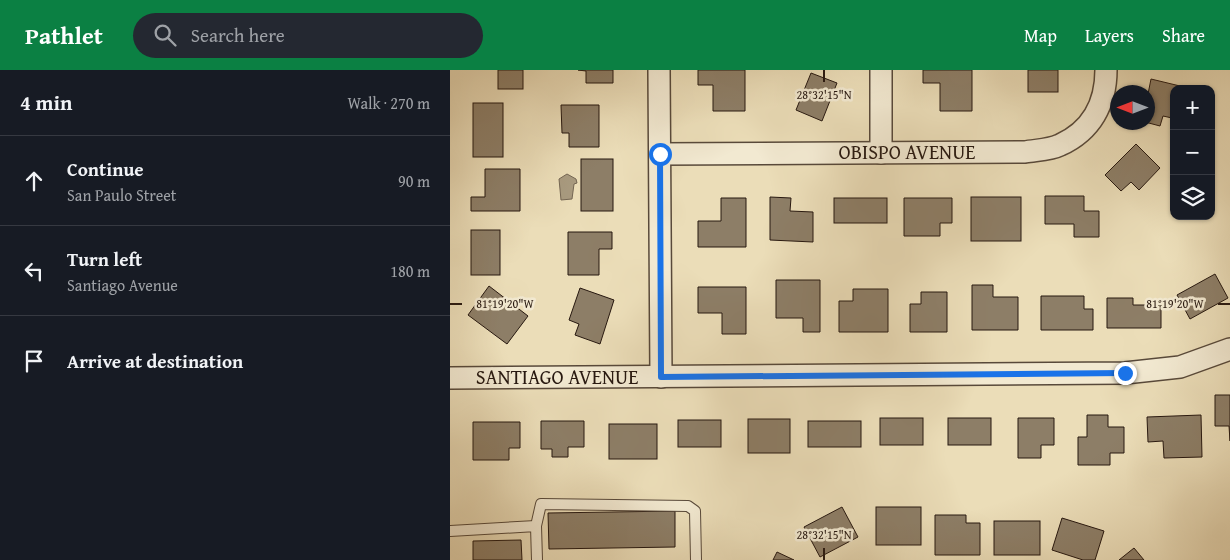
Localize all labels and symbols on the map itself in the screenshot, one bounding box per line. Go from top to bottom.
north arrow [1110,85,1155,130]
text: 28°32'15"N [796,86,852,103]
street label: OBISPO AVENUE [839,137,975,166]
route start [649,143,672,166]
text: 81°19'20"W [476,295,535,312]
text: 81°19'20"W [1146,295,1205,312]
street label: SANTIAGO AVENUE [476,362,638,391]
route end [1114,362,1137,385]
text: 28°32'15"N [796,526,852,543]

